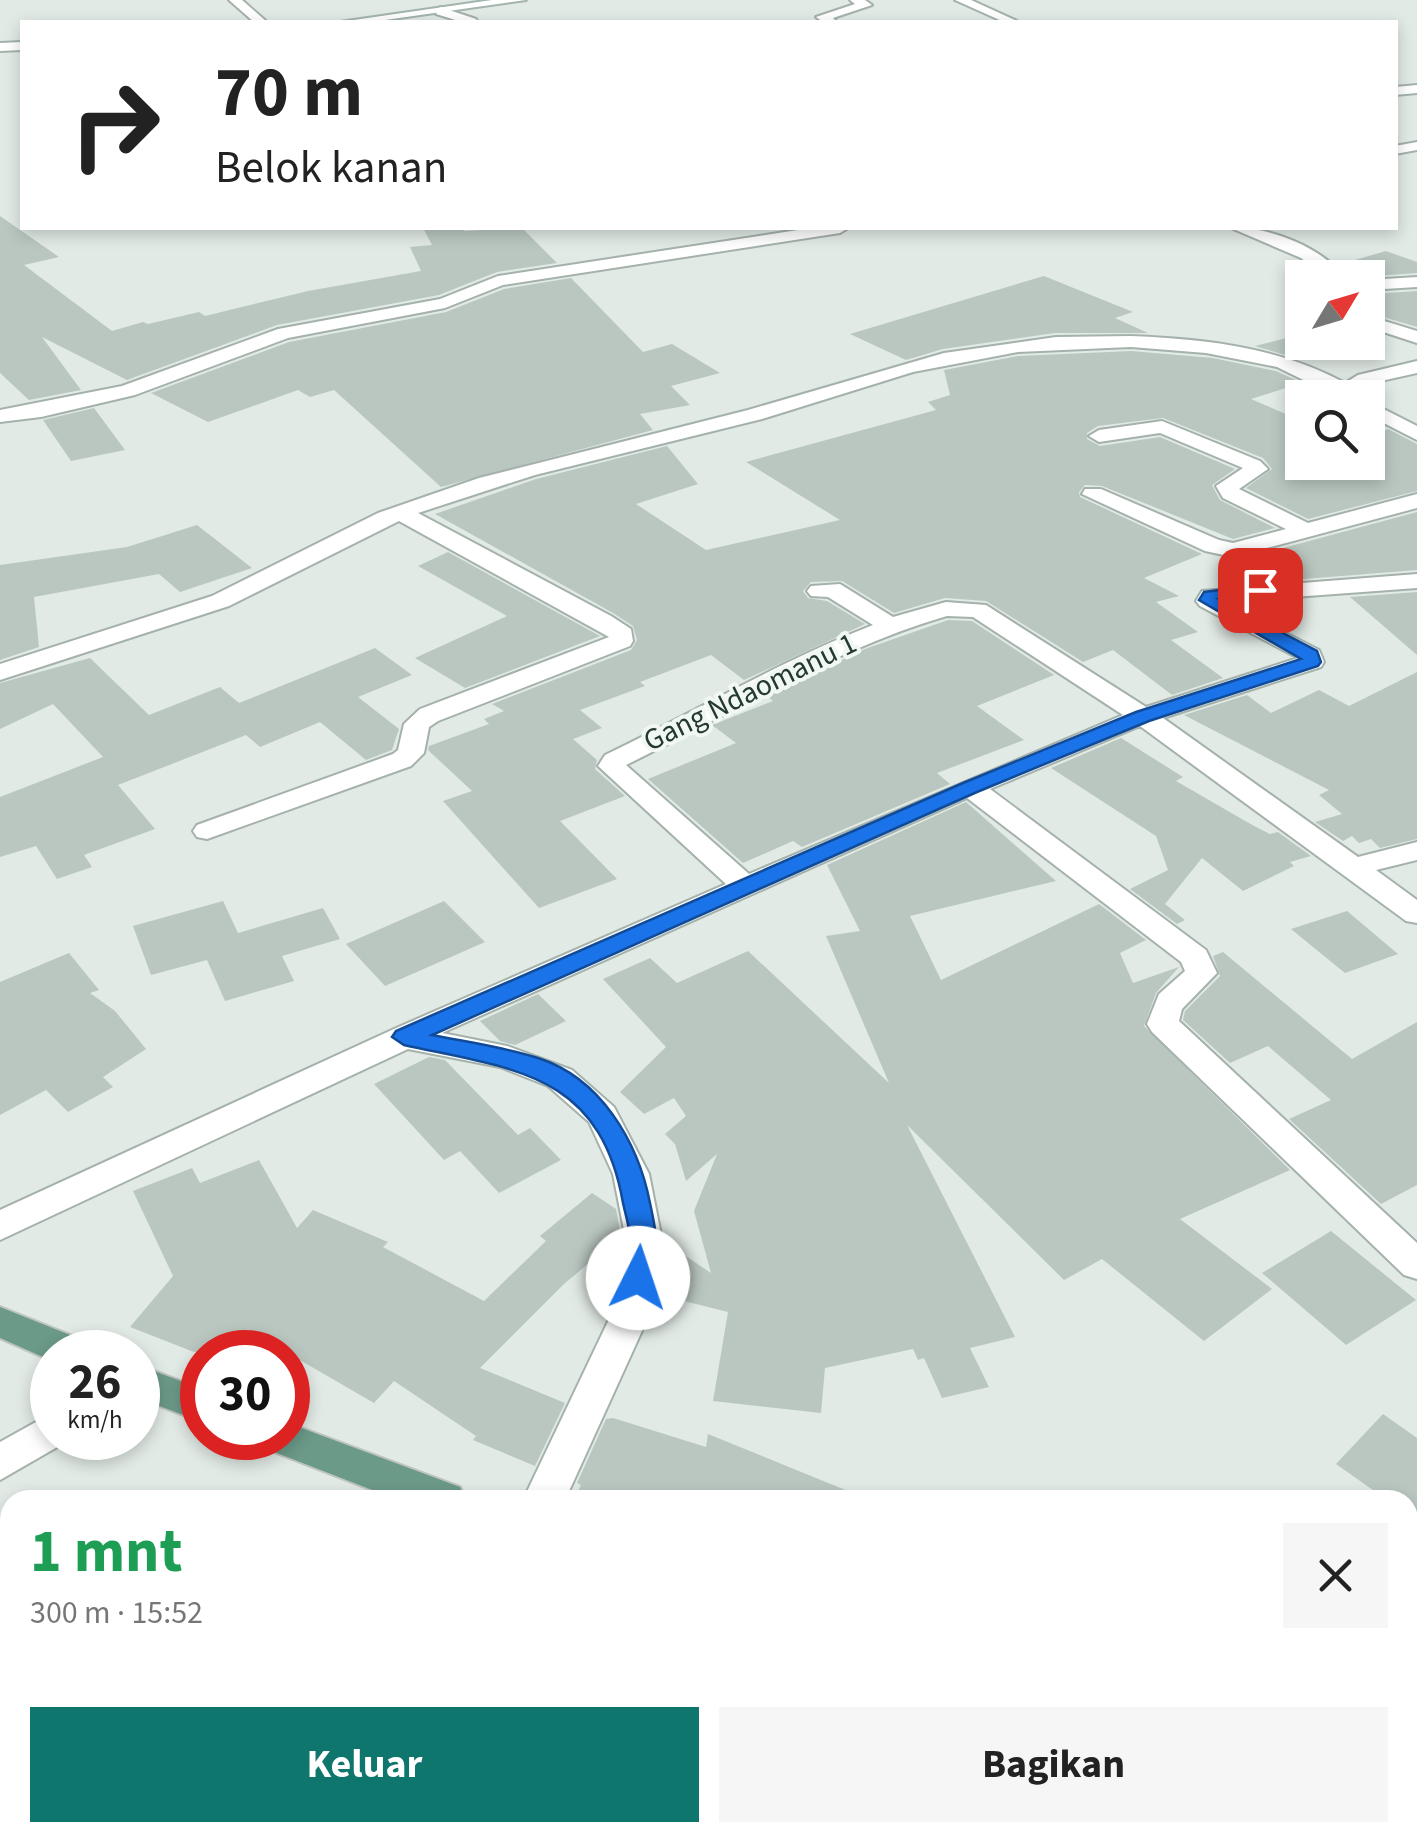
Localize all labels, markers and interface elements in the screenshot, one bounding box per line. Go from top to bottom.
text: 70 m [215,43,363,143]
icon: right [50,60,180,190]
text: Belok kanan [215,136,447,200]
north arrow [1285,260,1385,360]
map controls [1285,260,1385,480]
button: search [1285,380,1385,480]
pin [1218,548,1303,633]
icon: arrive [1233,563,1288,618]
street label: Gang Ndaomanu 1 [636,622,864,762]
position arrow [586,1226,690,1330]
speed limit sign: 30 [180,1330,310,1460]
text: 26 [69,1347,121,1418]
text: km/h [67,1402,123,1438]
text: 1 mnt [30,1510,182,1595]
button: close [1283,1523,1388,1628]
text: 300 m · 15:52 [30,1590,203,1636]
button: Keluar [30,1707,699,1822]
button: Bagikan [719,1707,1388,1822]

